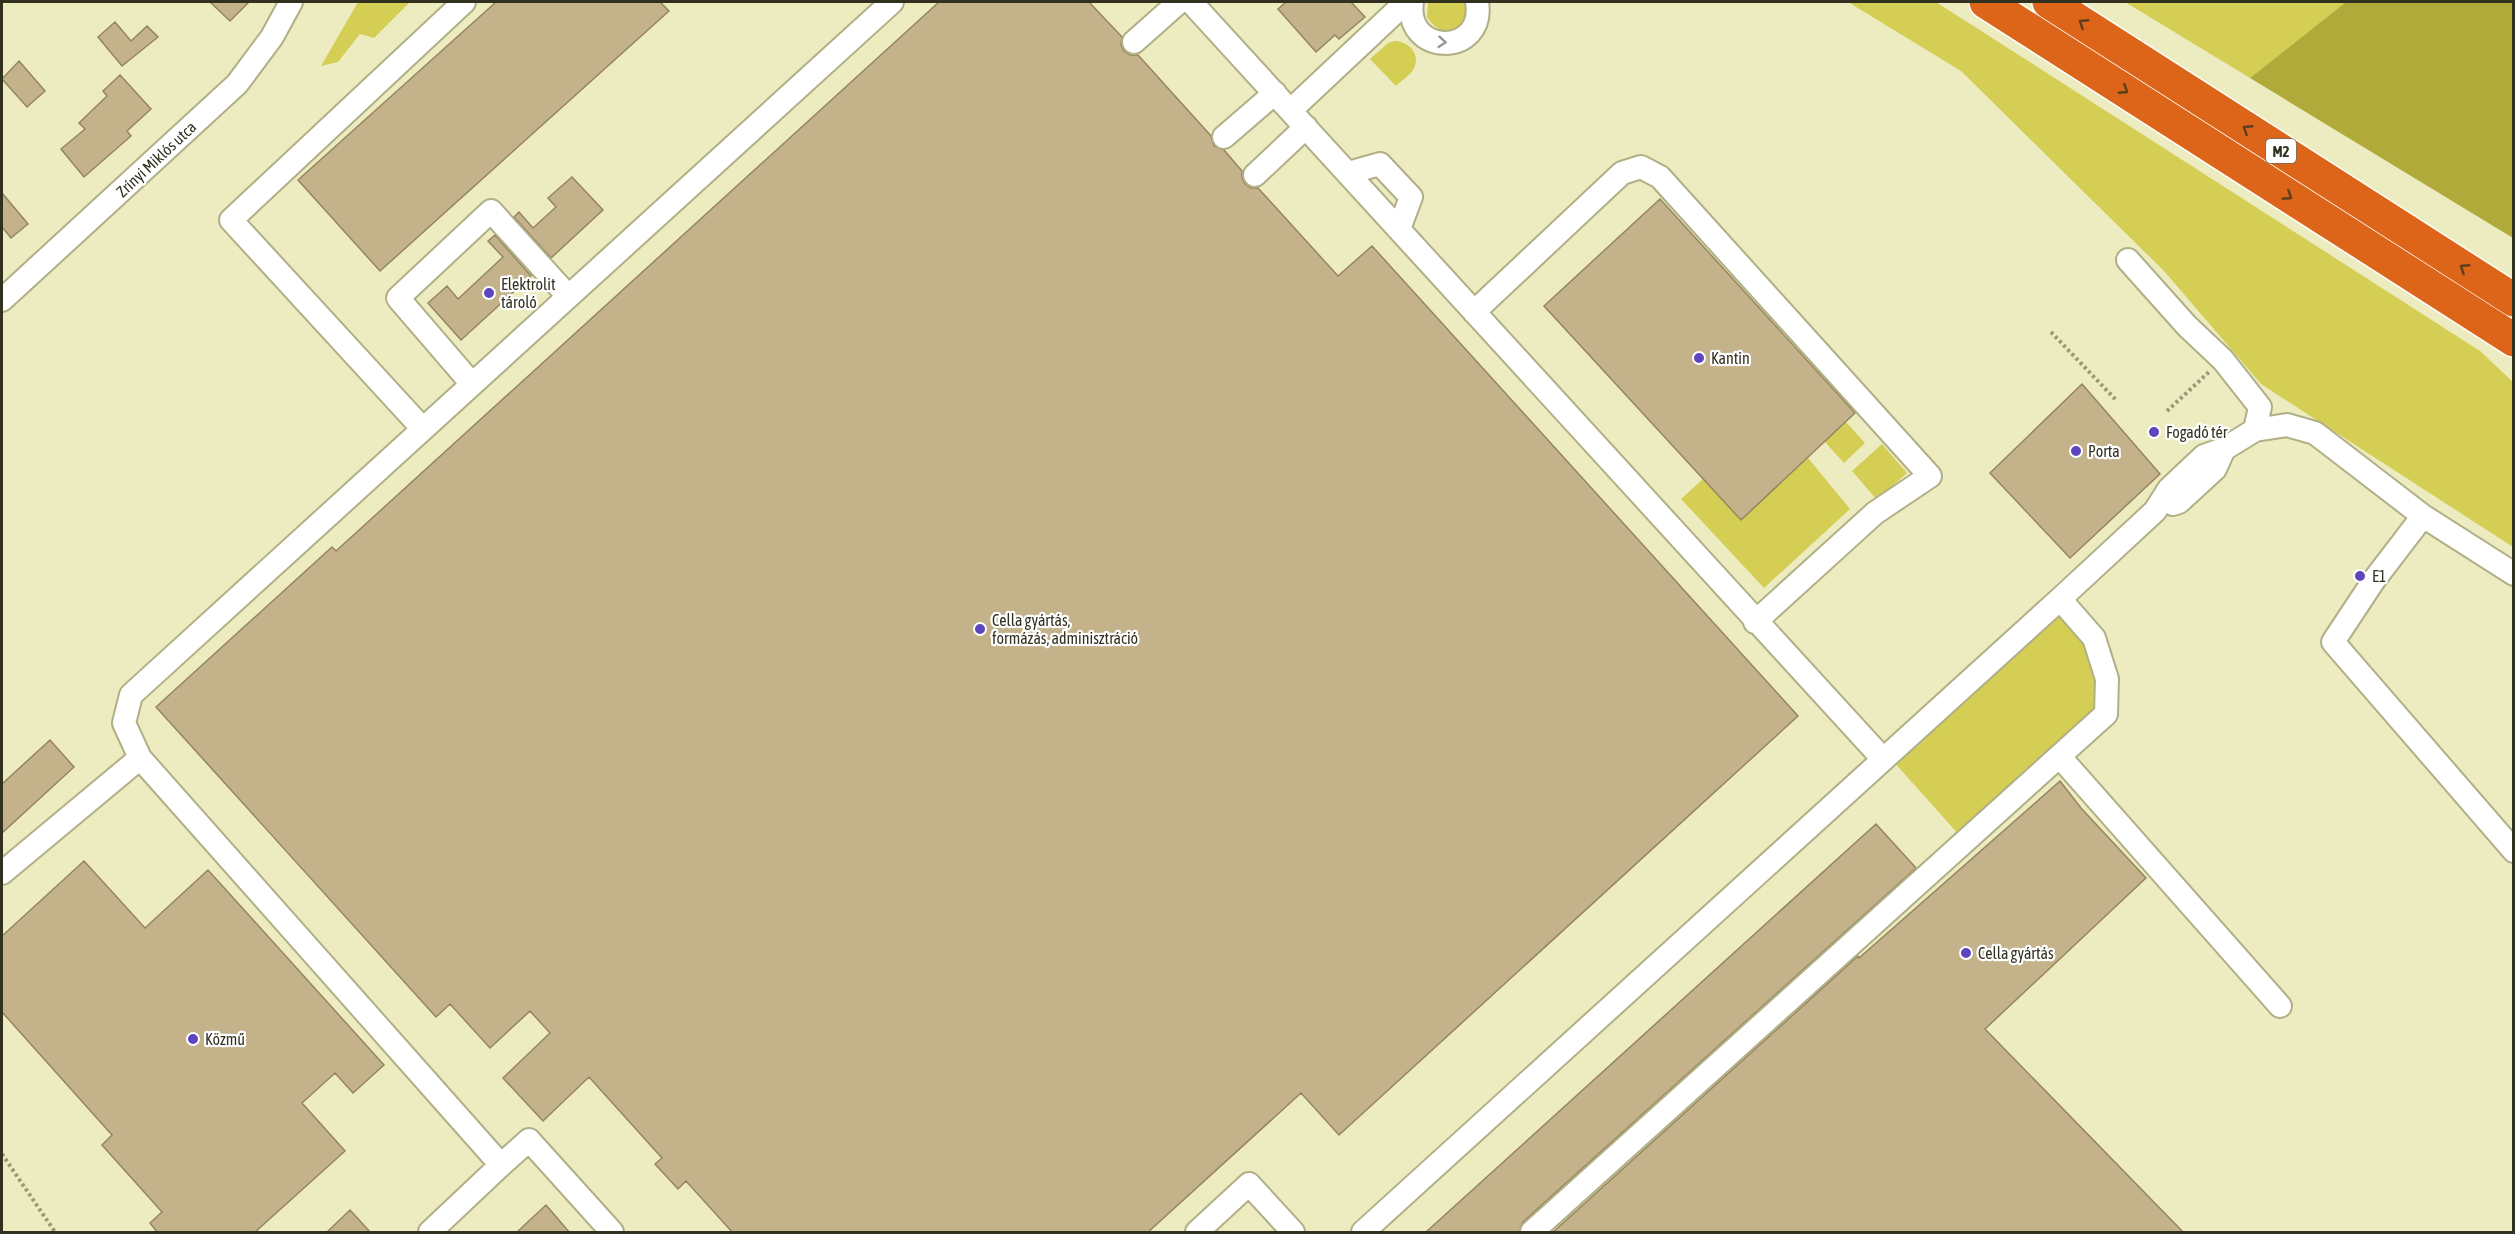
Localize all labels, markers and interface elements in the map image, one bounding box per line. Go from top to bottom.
one-way arrow [2079,19,2089,31]
one-way arrow [1438,35,1447,48]
one-way arrow [2117,83,2128,94]
street label: Zrínyi Miklós utca [112,118,200,201]
one-way arrow [2243,125,2254,136]
road number: M2 [2266,139,2296,163]
one-way arrow [2282,188,2293,199]
one-way arrow [2460,264,2470,276]
place label: Elektrolit tároló [501,275,556,311]
marker: Elektrolit tároló [482,286,496,300]
place label: Kantin [1711,349,1750,367]
marker: Kantin [1692,351,1706,365]
place label: Fogadó tér [2166,423,2228,442]
marker: Fogadó tér [2147,425,2161,439]
place label: Porta [2088,442,2120,460]
marker: Porta [2069,444,2083,458]
place label: E1 [2372,567,2386,585]
marker: E1 [2353,569,2367,583]
place label: Cella gyártás, formázás, adminisztráció [992,611,1138,647]
marker: Cella gyártás, formázás, adminisztráció [973,622,987,636]
place label: Cella gyártás [1978,944,2054,963]
marker: Cella gyártás [1959,946,1973,960]
place label: Közmű [205,1030,245,1048]
marker: Közmű [186,1032,200,1046]

